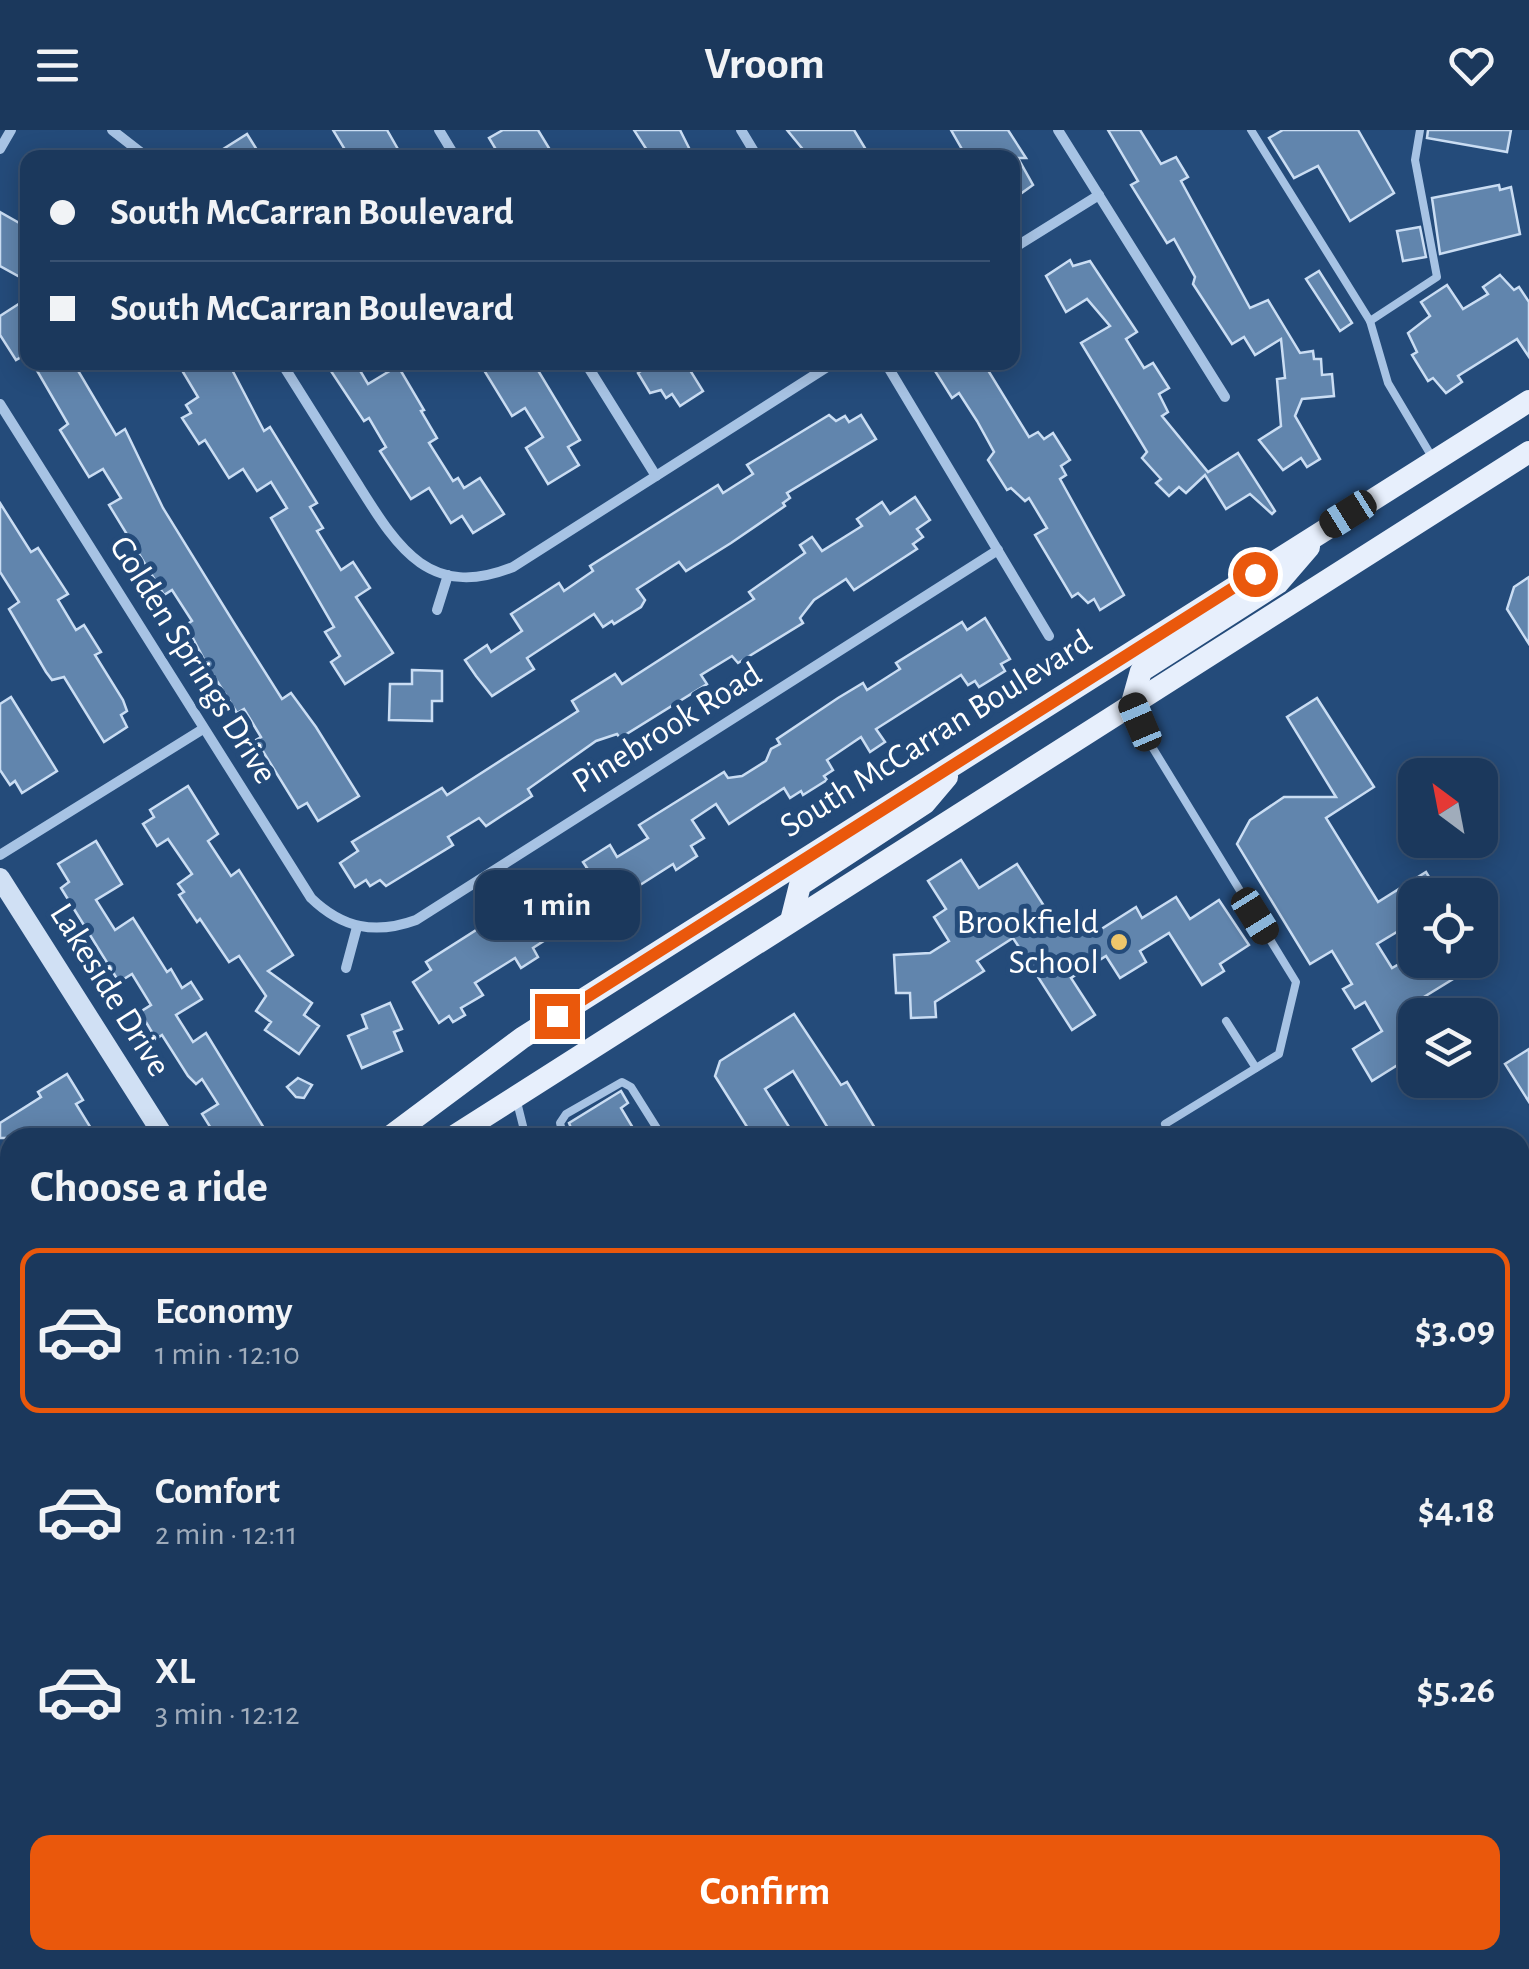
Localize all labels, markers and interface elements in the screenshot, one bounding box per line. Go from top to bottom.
icon: menu [30,38,85,93]
icon: heart [1444,38,1499,93]
text: Vroom [704,42,825,87]
text: South McCarran Boulevard [110,194,514,232]
text: South McCarran Boulevard [110,290,514,328]
car [1315,485,1381,543]
street label: Golden Springs Drive [103,530,283,790]
route start [1233,552,1278,597]
street label: South McCarran Boulevard [774,624,1098,844]
street label: Pinebrook Road [566,656,768,800]
car [1114,689,1166,755]
north arrow [1398,758,1498,858]
map controls [1398,758,1498,1098]
callout: 1 min [474,871,640,941]
button: locate [1398,878,1498,978]
car [1226,883,1284,949]
text: 1 min [524,889,591,921]
street label: Lakeside Drive [43,897,177,1083]
place label: Brookfield School [957,905,1099,980]
marker: Brookfield School [1108,931,1130,953]
route end [535,994,580,1039]
button: layers [1398,998,1498,1098]
text: Choose a ride [30,1165,268,1210]
icon: car [35,1286,125,1376]
text: Economy [155,1293,293,1331]
text: $3.09 [1415,1312,1495,1350]
text: 1 min · 12:10 [155,1338,300,1370]
icon: car [35,1466,125,1556]
text: Comfort [155,1473,280,1511]
text: $4.18 [1418,1492,1495,1530]
text: 2 min · 12:11 [155,1518,298,1550]
icon: car [35,1646,125,1736]
text: XL [155,1653,195,1691]
text: $5.26 [1417,1672,1495,1710]
text: 3 min · 12:12 [155,1698,300,1730]
button: Confirm [30,1835,1500,1950]

